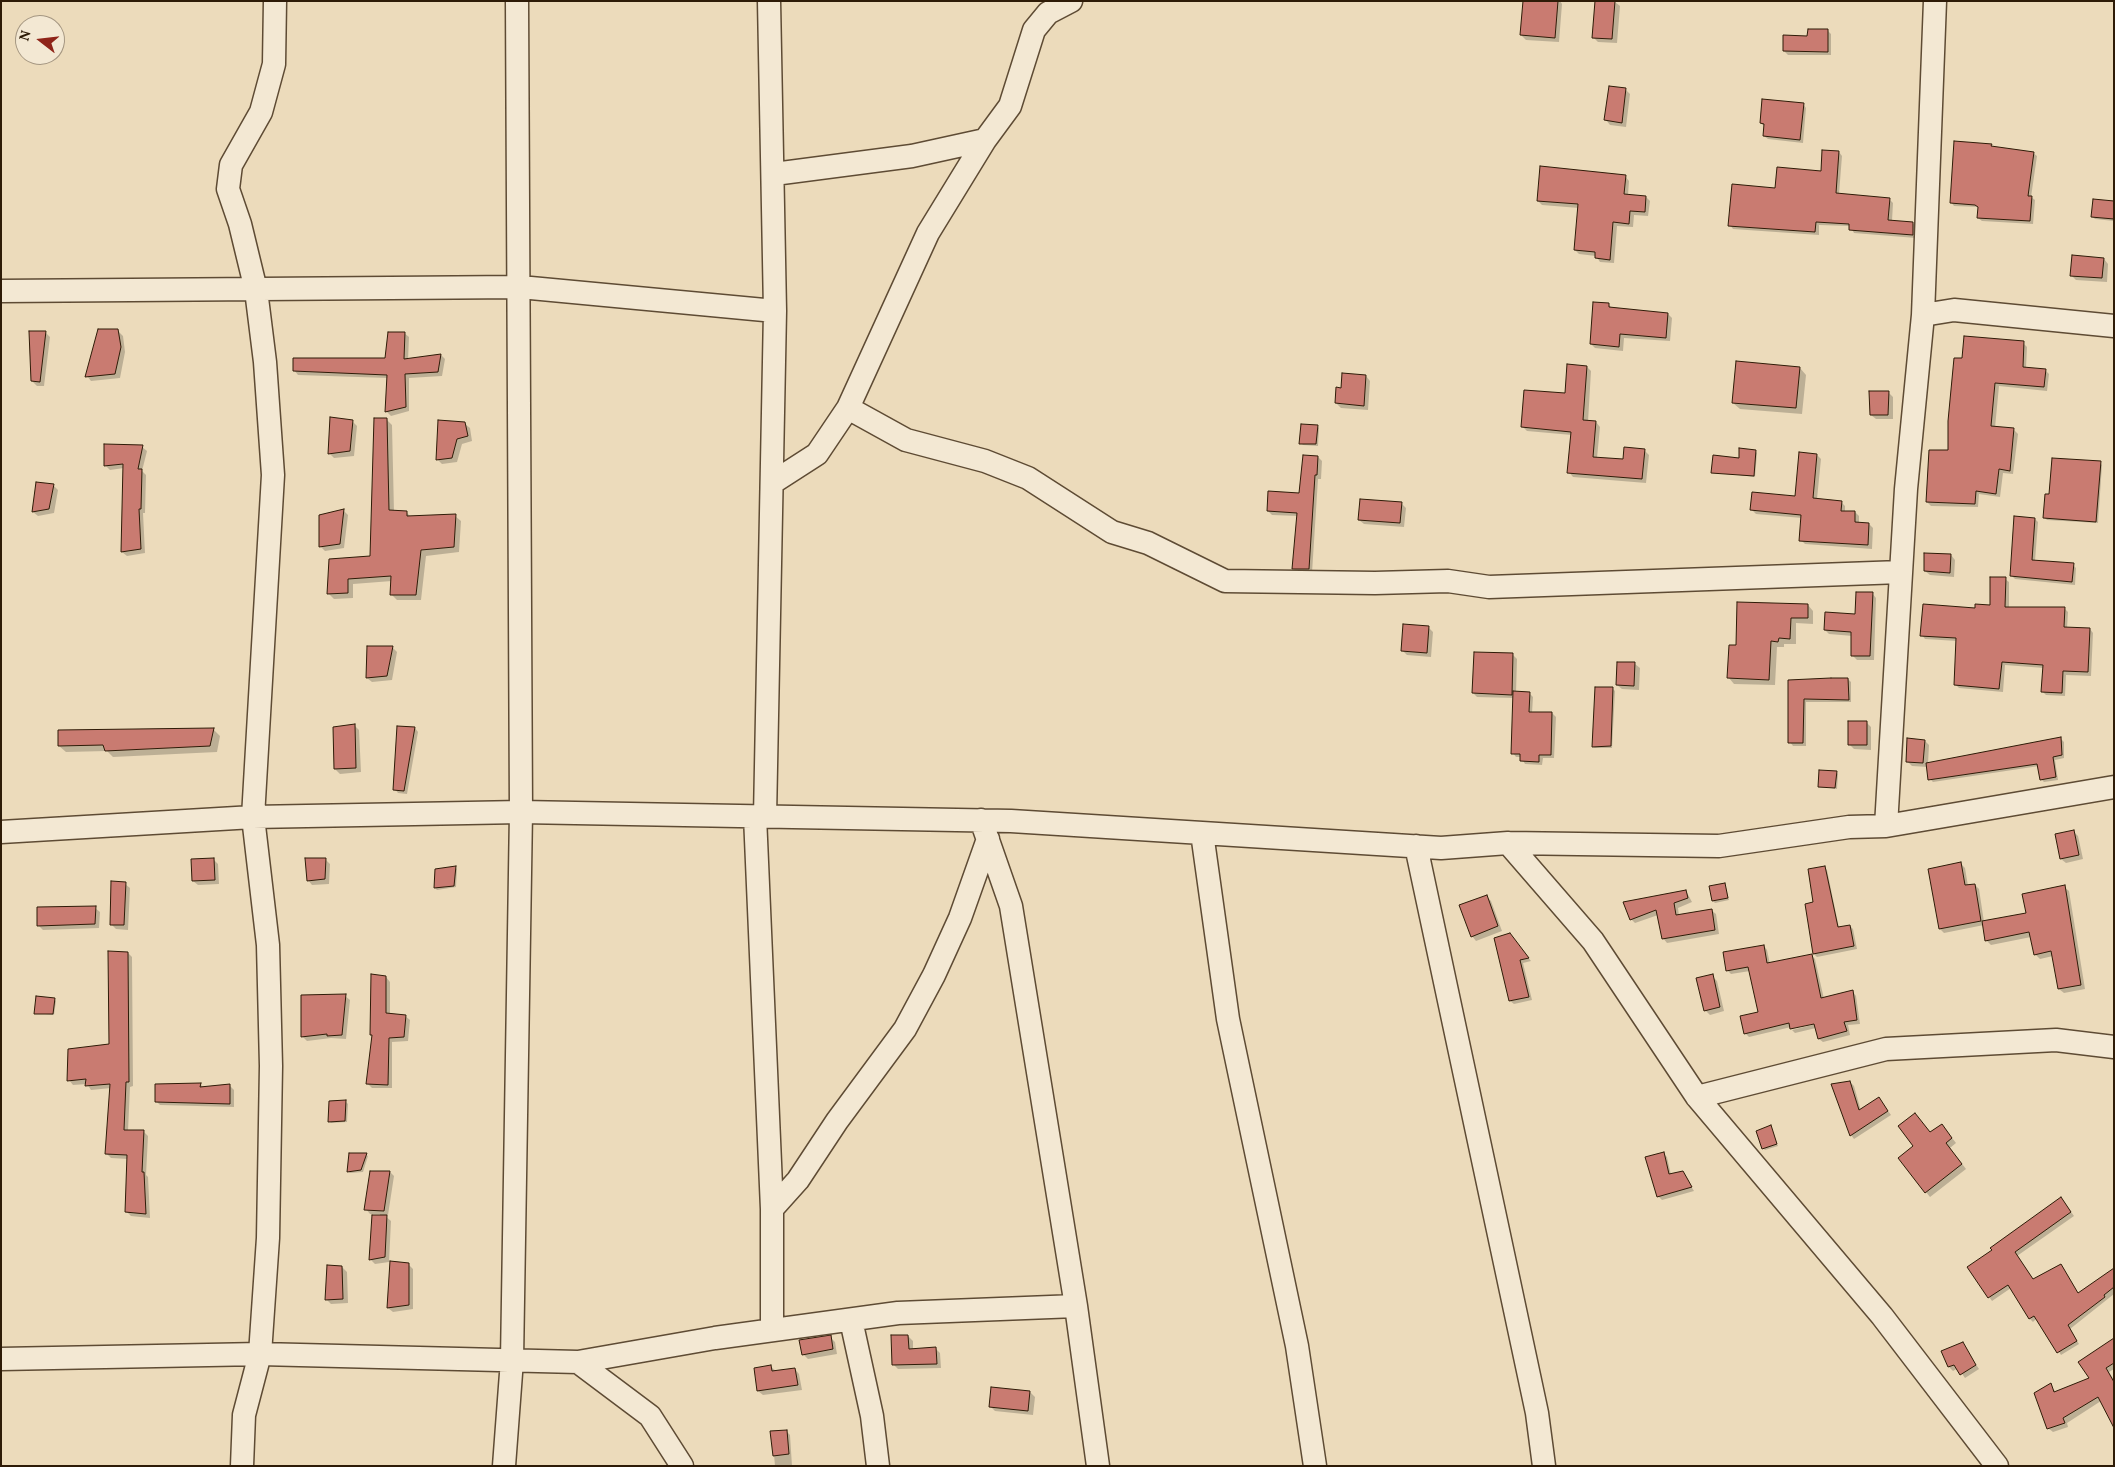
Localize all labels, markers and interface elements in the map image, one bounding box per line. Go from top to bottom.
north arrow [15,15,65,65]
text: N [16,29,37,44]

